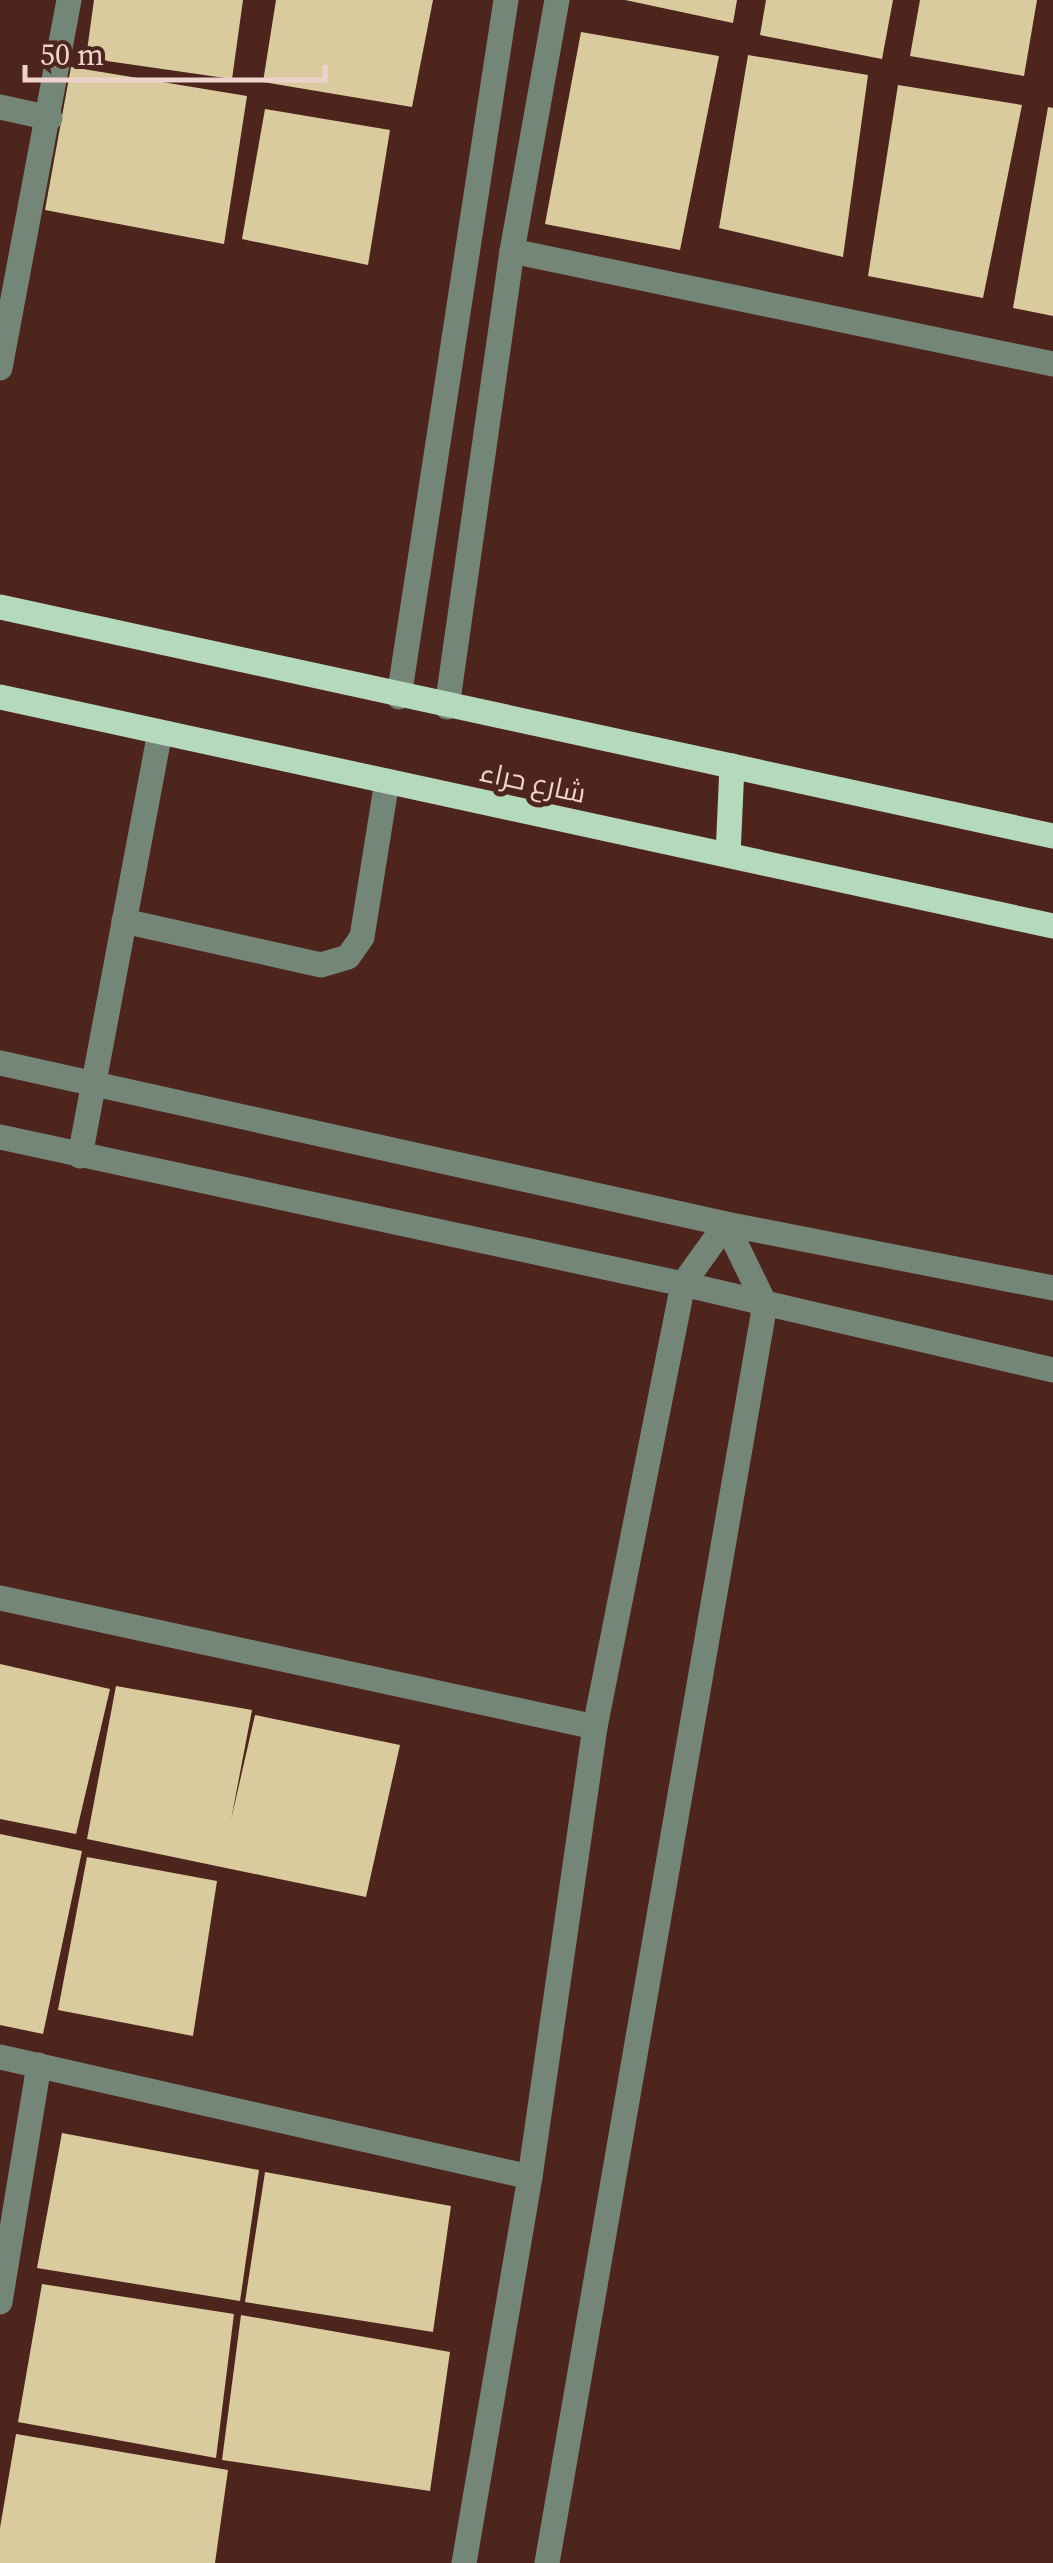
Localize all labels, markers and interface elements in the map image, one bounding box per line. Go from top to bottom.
scale bar [25,20,325,82]
text: 50 m [40,34,104,75]
street label: شارع حراء [476,752,590,812]

